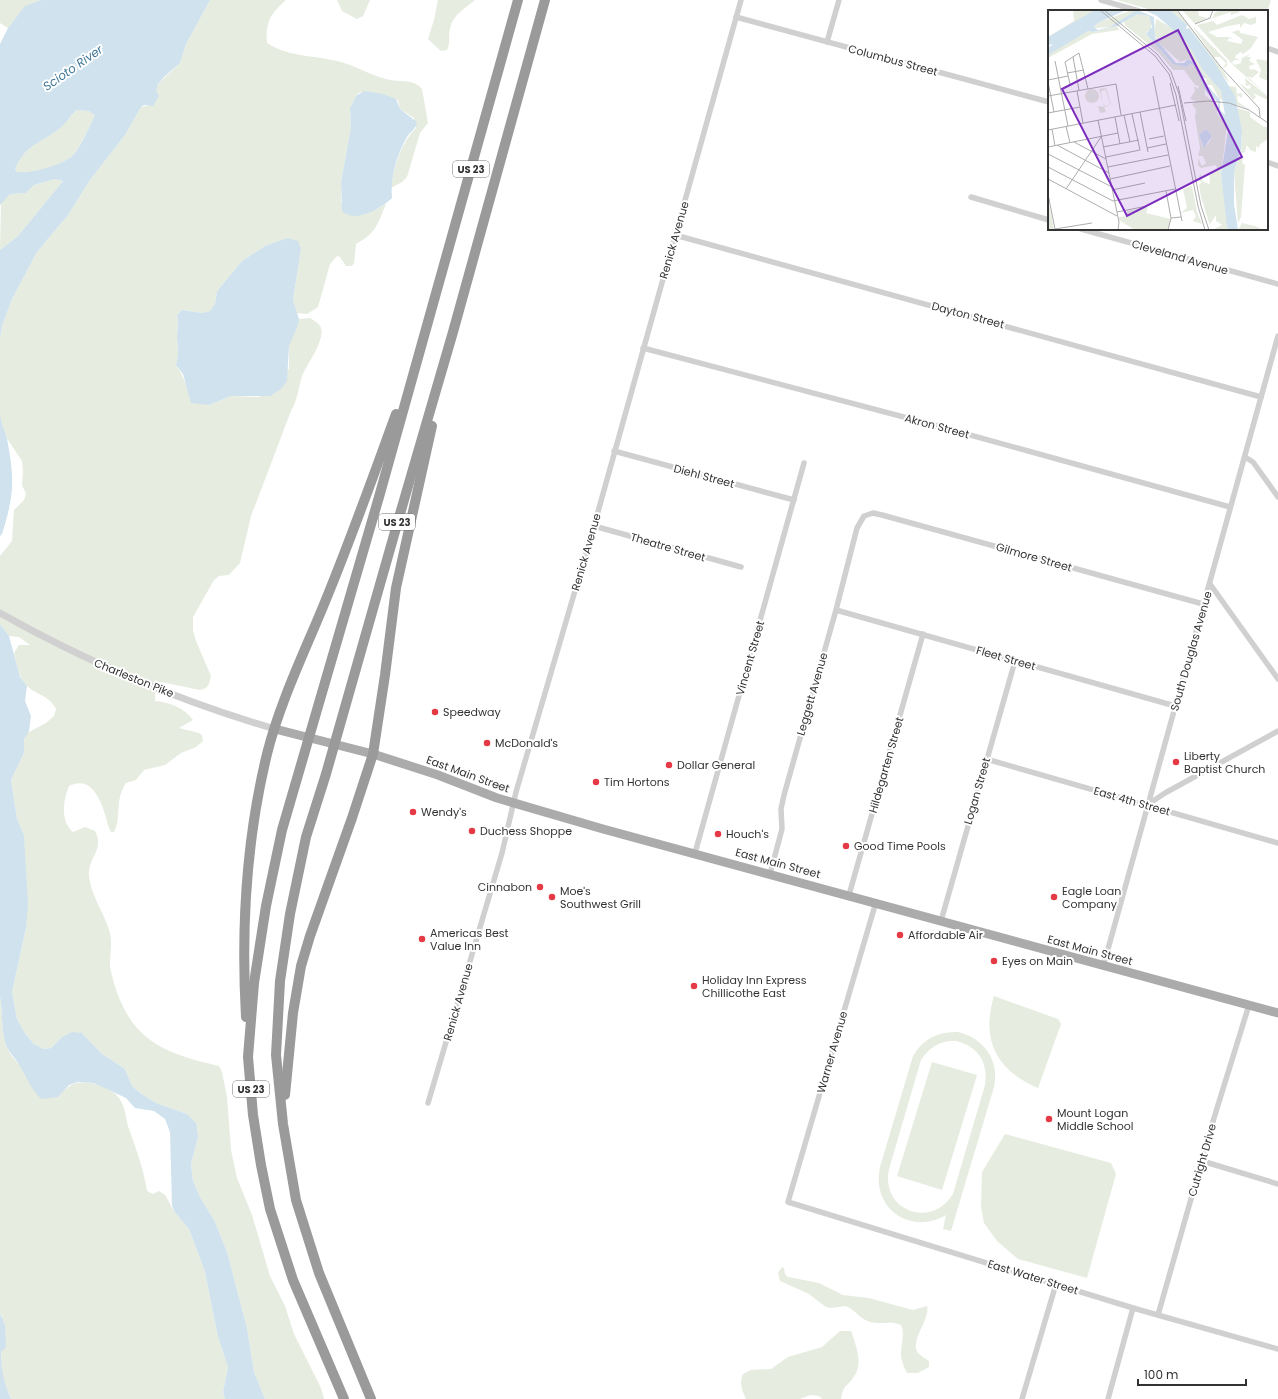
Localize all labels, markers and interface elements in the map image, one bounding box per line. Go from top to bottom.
inset map [1048,10,1268,230]
water label: Scioto River [39,40,106,94]
street label: Columbus Street [847,40,939,80]
road number: US 23 [453,161,489,177]
street label: Renick Avenue [655,199,693,281]
street label: Cleveland Avenue [1130,236,1230,279]
street label: Dayton Street [930,298,1006,332]
street label: Akron Street [903,410,971,442]
street label: Diehl Street [672,460,736,492]
street label: Renick Avenue [567,511,605,593]
road number: US 23 [379,514,415,530]
street label: Theatre Street [629,529,707,565]
street label: Gilmore Street [994,539,1074,575]
street label: South Douglas Avenue [1166,589,1216,713]
street label: Vincent Street [732,619,768,697]
street label: Fleet Street [974,642,1038,674]
street label: Leggett Avenue [793,651,832,737]
street label: Charleston Pike [92,655,177,701]
place label: Speedway [443,704,501,720]
marker: Speedway [430,707,440,717]
street label: Hildegarten Street [865,715,907,815]
place label: McDonald's [495,735,558,751]
marker: McDonald's [482,738,492,748]
place label: Liberty Baptist Church [1184,748,1265,777]
street label: East Main Street [424,752,512,796]
street label: Logan Street [960,756,994,826]
place label: Dollar General [677,757,755,773]
marker: Liberty Baptist Church [1171,757,1181,767]
marker: Dollar General [664,760,674,770]
place label: Tim Hortons [604,774,670,790]
marker: Tim Hortons [591,777,601,787]
street label: East 4th Street [1092,782,1172,820]
place label: Wendy's [421,804,467,820]
marker: Wendy's [408,807,418,817]
place label: Duchess Shoppe [480,823,572,839]
marker: Duchess Shoppe [467,826,477,836]
place label: Houch's [726,826,769,842]
marker: Houch's [713,829,723,839]
place label: Good Time Pools [854,838,946,854]
marker: Good Time Pools [841,841,851,851]
street label: East Main Street [734,844,822,882]
place label: Cinnabon [478,879,532,895]
marker: Cinnabon [535,882,545,892]
place label: Moe's Southwest Grill [560,883,641,912]
place label: Eagle Loan Company [1062,883,1121,912]
marker: Moe's Southwest Grill [547,892,557,902]
marker: Eagle Loan Company [1049,892,1059,902]
place label: Americas Best Value Inn [430,925,508,954]
place label: Affordable Air [908,927,983,943]
marker: Affordable Air [895,930,905,940]
street label: East Main Street [1046,931,1134,969]
marker: Americas Best Value Inn [417,934,427,944]
place label: Eyes on Main [1002,953,1073,969]
marker: Eyes on Main [989,956,999,966]
street label: Renick Avenue [439,961,477,1043]
place label: Holiday Inn Express Chillicothe East [702,972,807,1001]
marker: Holiday Inn Express Chillicothe East [689,981,699,991]
street label: Warner Avenue [813,1009,851,1095]
road number: US 23 [233,1081,269,1097]
place label: Mount Logan Middle School [1057,1105,1133,1134]
marker: Mount Logan Middle School [1044,1114,1054,1124]
street label: Cutright Drive [1184,1121,1220,1198]
street label: East Water Street [986,1256,1080,1298]
scale bar [1138,1361,1246,1387]
text: 100 m [1144,1366,1178,1383]

